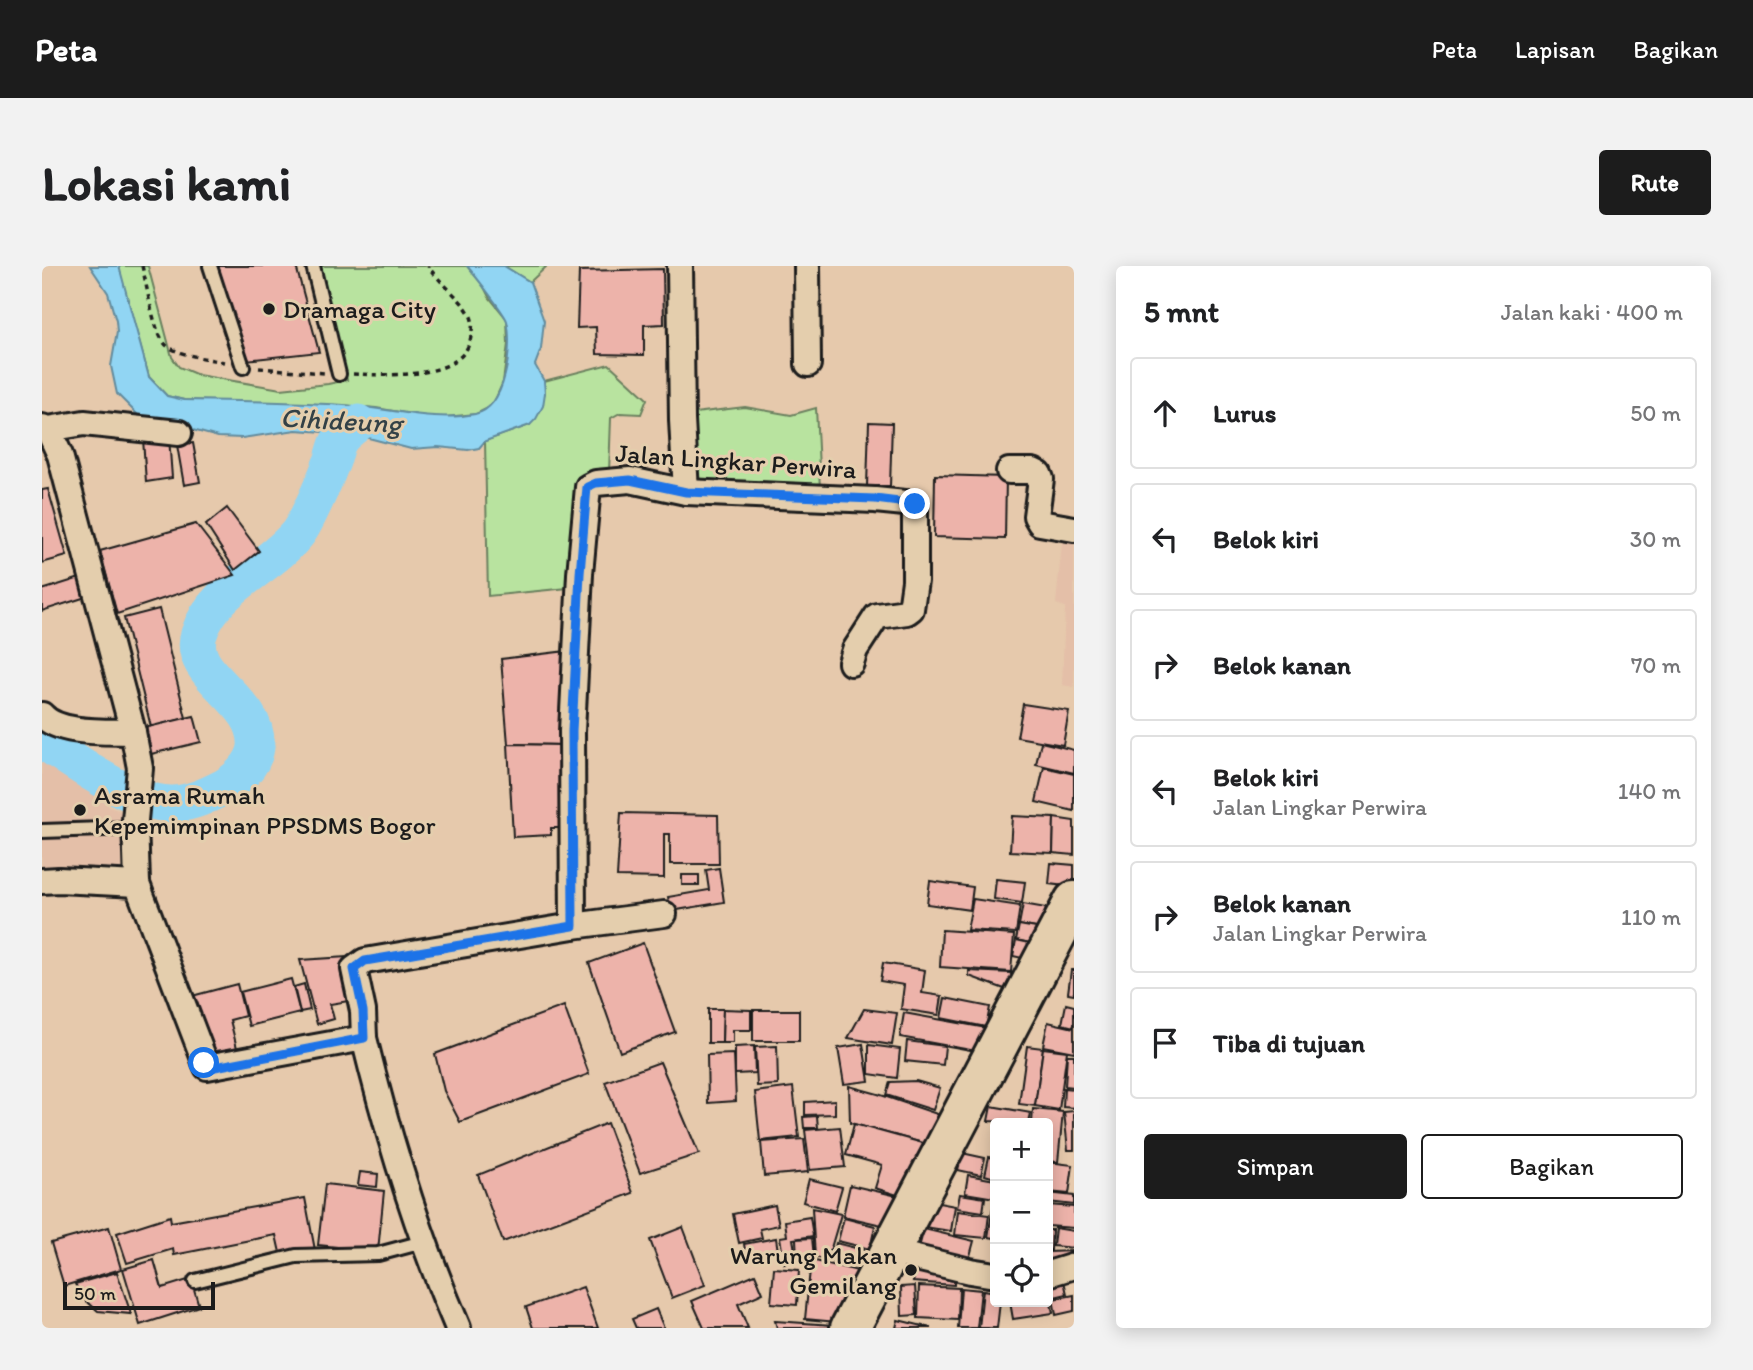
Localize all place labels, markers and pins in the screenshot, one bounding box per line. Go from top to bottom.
place label: Dramaga City [283,293,436,325]
marker: Dramaga City [261,301,277,317]
place label: Asrama Rumah Kepemimpinan PPSDMS Bogor [94,779,436,841]
marker: Asrama Rumah Kepemimpinan PPSDMS Bogor [72,802,88,818]
place label: Warung Makan Gemilang [730,1239,898,1301]
marker: Warung Makan Gemilang [903,1262,919,1278]

